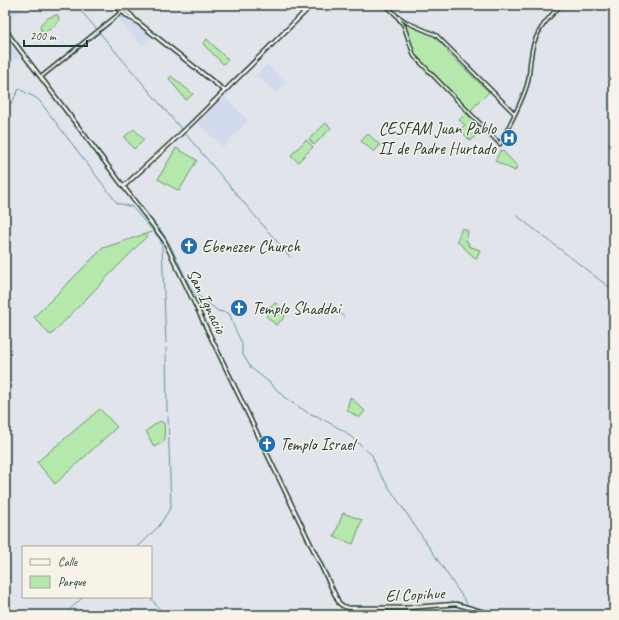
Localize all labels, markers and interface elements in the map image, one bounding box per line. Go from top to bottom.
scale bar [24,22,87,48]
text: 200 m [30,28,57,44]
place label: CESFAM Juan Pablo II de Padre Hurtado [378,118,497,159]
hospital icon: CESFAM Juan Pablo II de Padre Hurtado [499,128,519,148]
church icon: Ebenezer Church [179,236,199,256]
place label: Ebenezer Church [202,236,301,257]
street label: San Ignacio [182,265,232,338]
church icon: Templo Shaddai [229,298,249,318]
place label: Templo Shaddai [252,298,342,319]
church icon: Templo Israel [257,434,277,454]
place label: Templo Israel [280,434,358,455]
legend [22,546,152,598]
text: Calle [58,554,78,570]
text: Parque [58,574,87,590]
street label: El Copihue [385,582,447,607]

